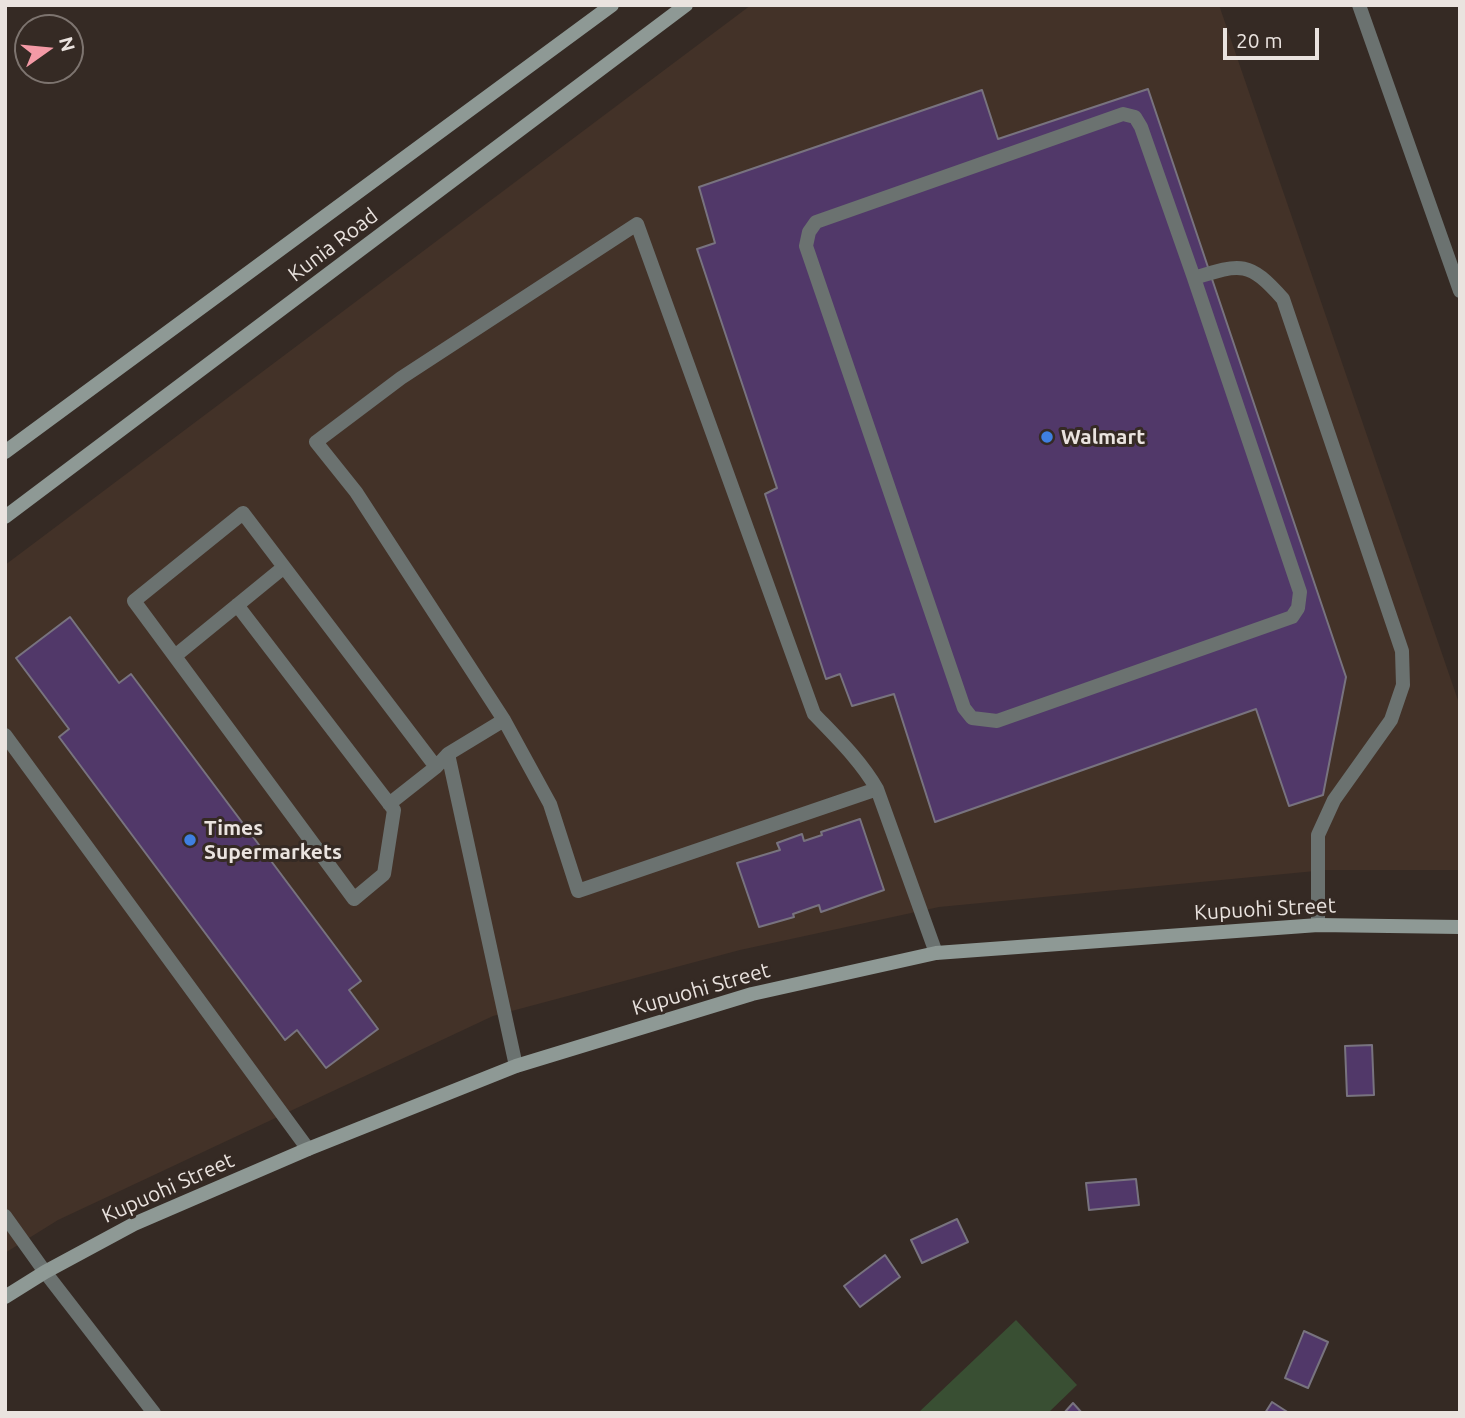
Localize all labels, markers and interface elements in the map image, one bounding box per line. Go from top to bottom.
north arrow [14,14,84,84]
scale bar [1227,14,1323,58]
text: 20 m [1236,28,1283,52]
text: N [55,34,80,54]
street label: Kunia Road [283,203,383,287]
place label: Walmart [1061,424,1145,450]
marker: Walmart [1039,429,1055,445]
place label: Times Supermarkets [204,815,342,865]
marker: Times Supermarkets [182,832,198,848]
street label: Kupuohi Street [1194,893,1336,925]
street label: Kupuohi Street [629,957,773,1021]
street label: Kupuohi Street [98,1148,238,1228]

